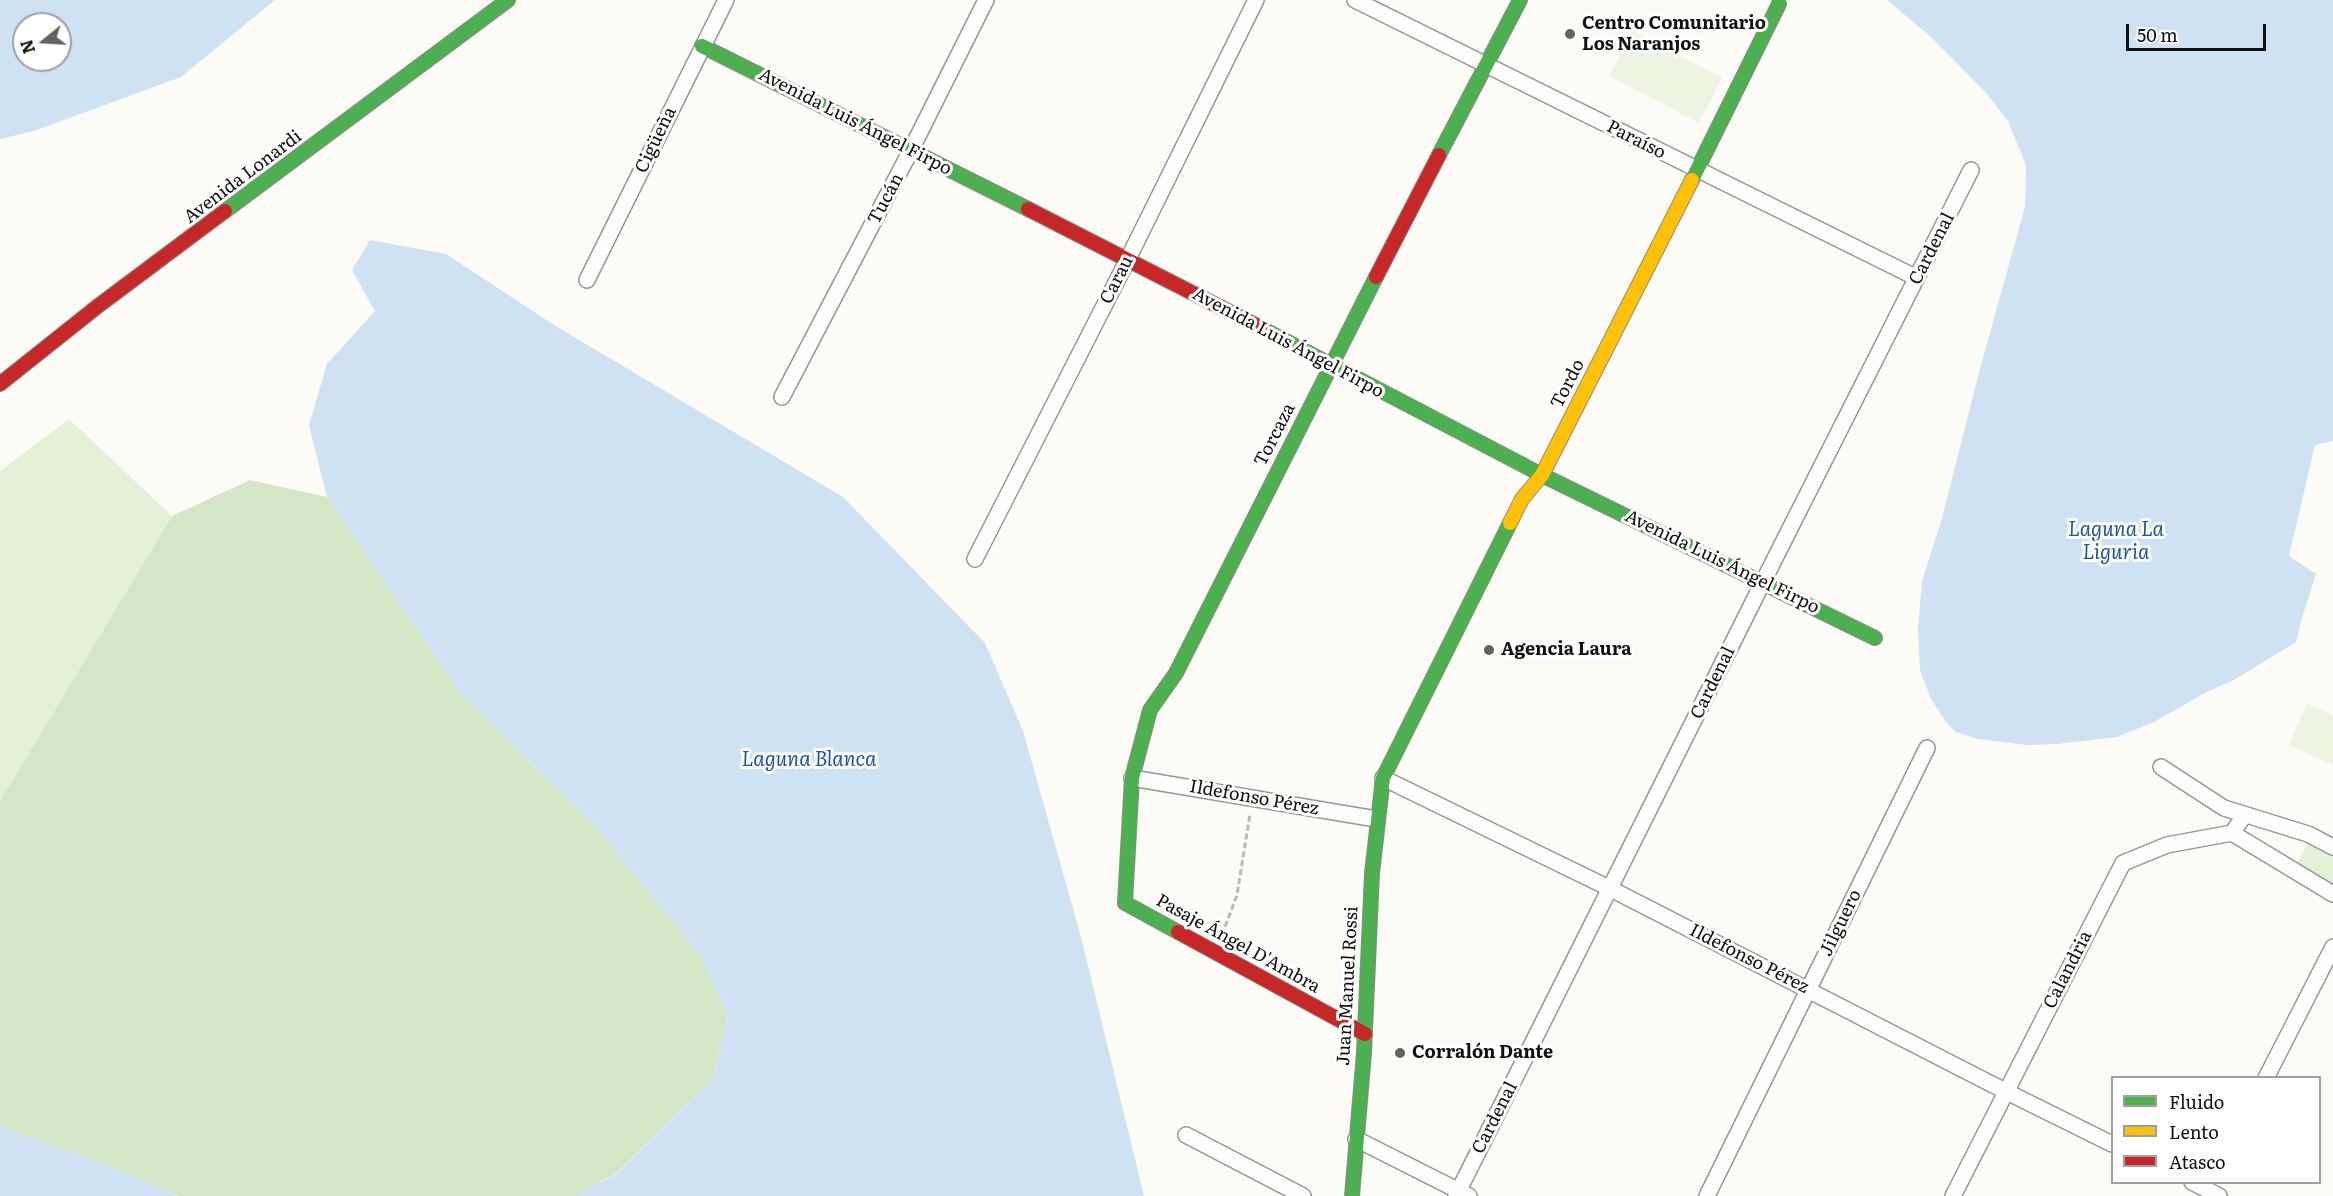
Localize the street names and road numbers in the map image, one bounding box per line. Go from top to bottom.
street label: Avenida Luis Ángel Firpo [755,64,955,180]
street label: Cigüeña [631,103,681,177]
street label: Paraíso [1603,116,1669,164]
street label: Avenida Lonardi [180,126,306,228]
street label: Tucán [864,170,908,228]
street label: Cardenal [1905,209,1959,289]
street label: Carau [1096,252,1138,308]
street label: Avenida Luis Ángel Firpo [1189,283,1387,403]
street label: Tordo [1547,356,1589,412]
street label: Torcaza [1250,400,1300,470]
street label: Avenida Luis Ángel Firpo [1621,505,1823,619]
street label: Cardenal [1686,643,1740,723]
street label: Ildefonso Pérez [1188,776,1320,820]
street label: Jilguero [1816,886,1866,960]
street label: Pasaje Ángel D'Ambra [1152,890,1324,998]
street label: Juan Manuel Rossi [1333,906,1363,1066]
street label: Ildefonso Pérez [1686,920,1812,998]
street label: Calandria [2039,927,2097,1013]
street label: Cardenal [1468,1078,1522,1158]

